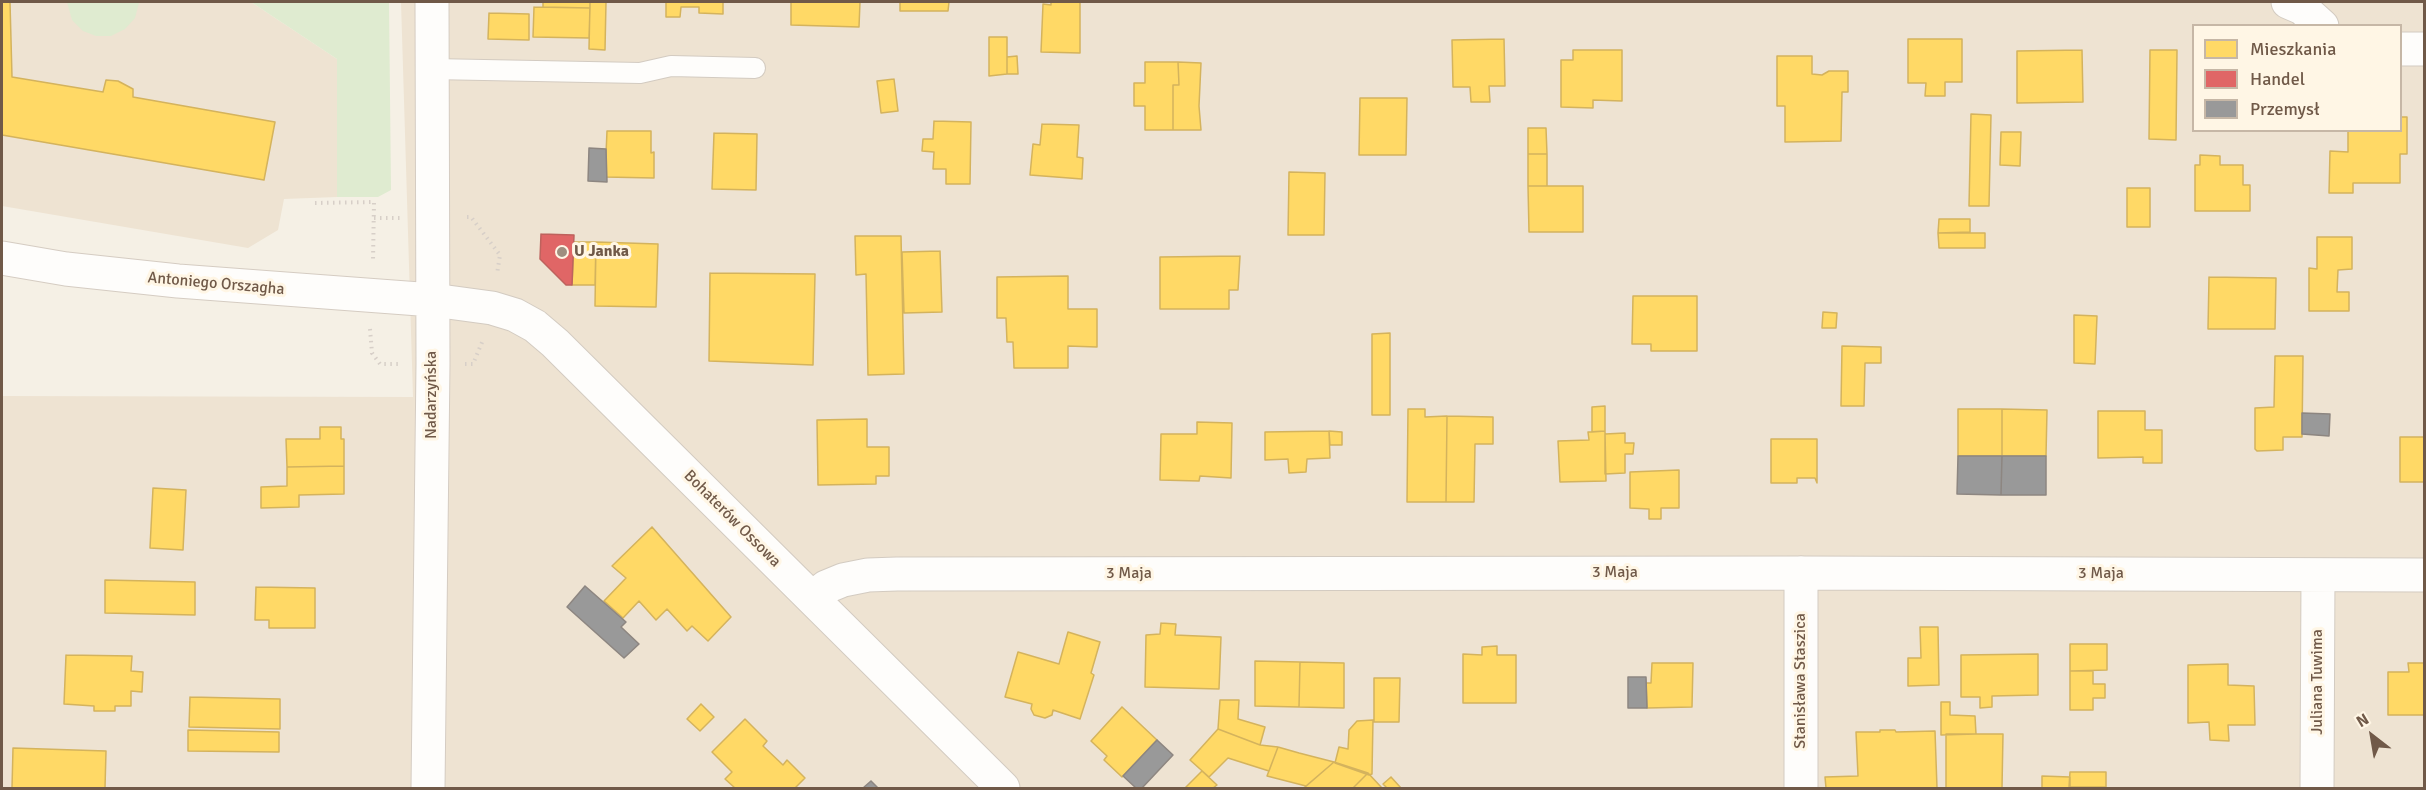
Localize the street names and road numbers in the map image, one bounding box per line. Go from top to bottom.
street label: Antoniego Orszagha [147,268,285,300]
street label: Nadarzyńska [422,351,442,439]
street label: Bohaterów Ossowa [680,467,784,571]
street label: 3 Maja [1592,563,1638,583]
street label: 3 Maja [1106,564,1152,584]
street label: 3 Maja [2078,564,2124,584]
street label: Stanisława Staszica [1791,613,1811,749]
street label: Juliana Tuwima [2308,629,2328,735]

